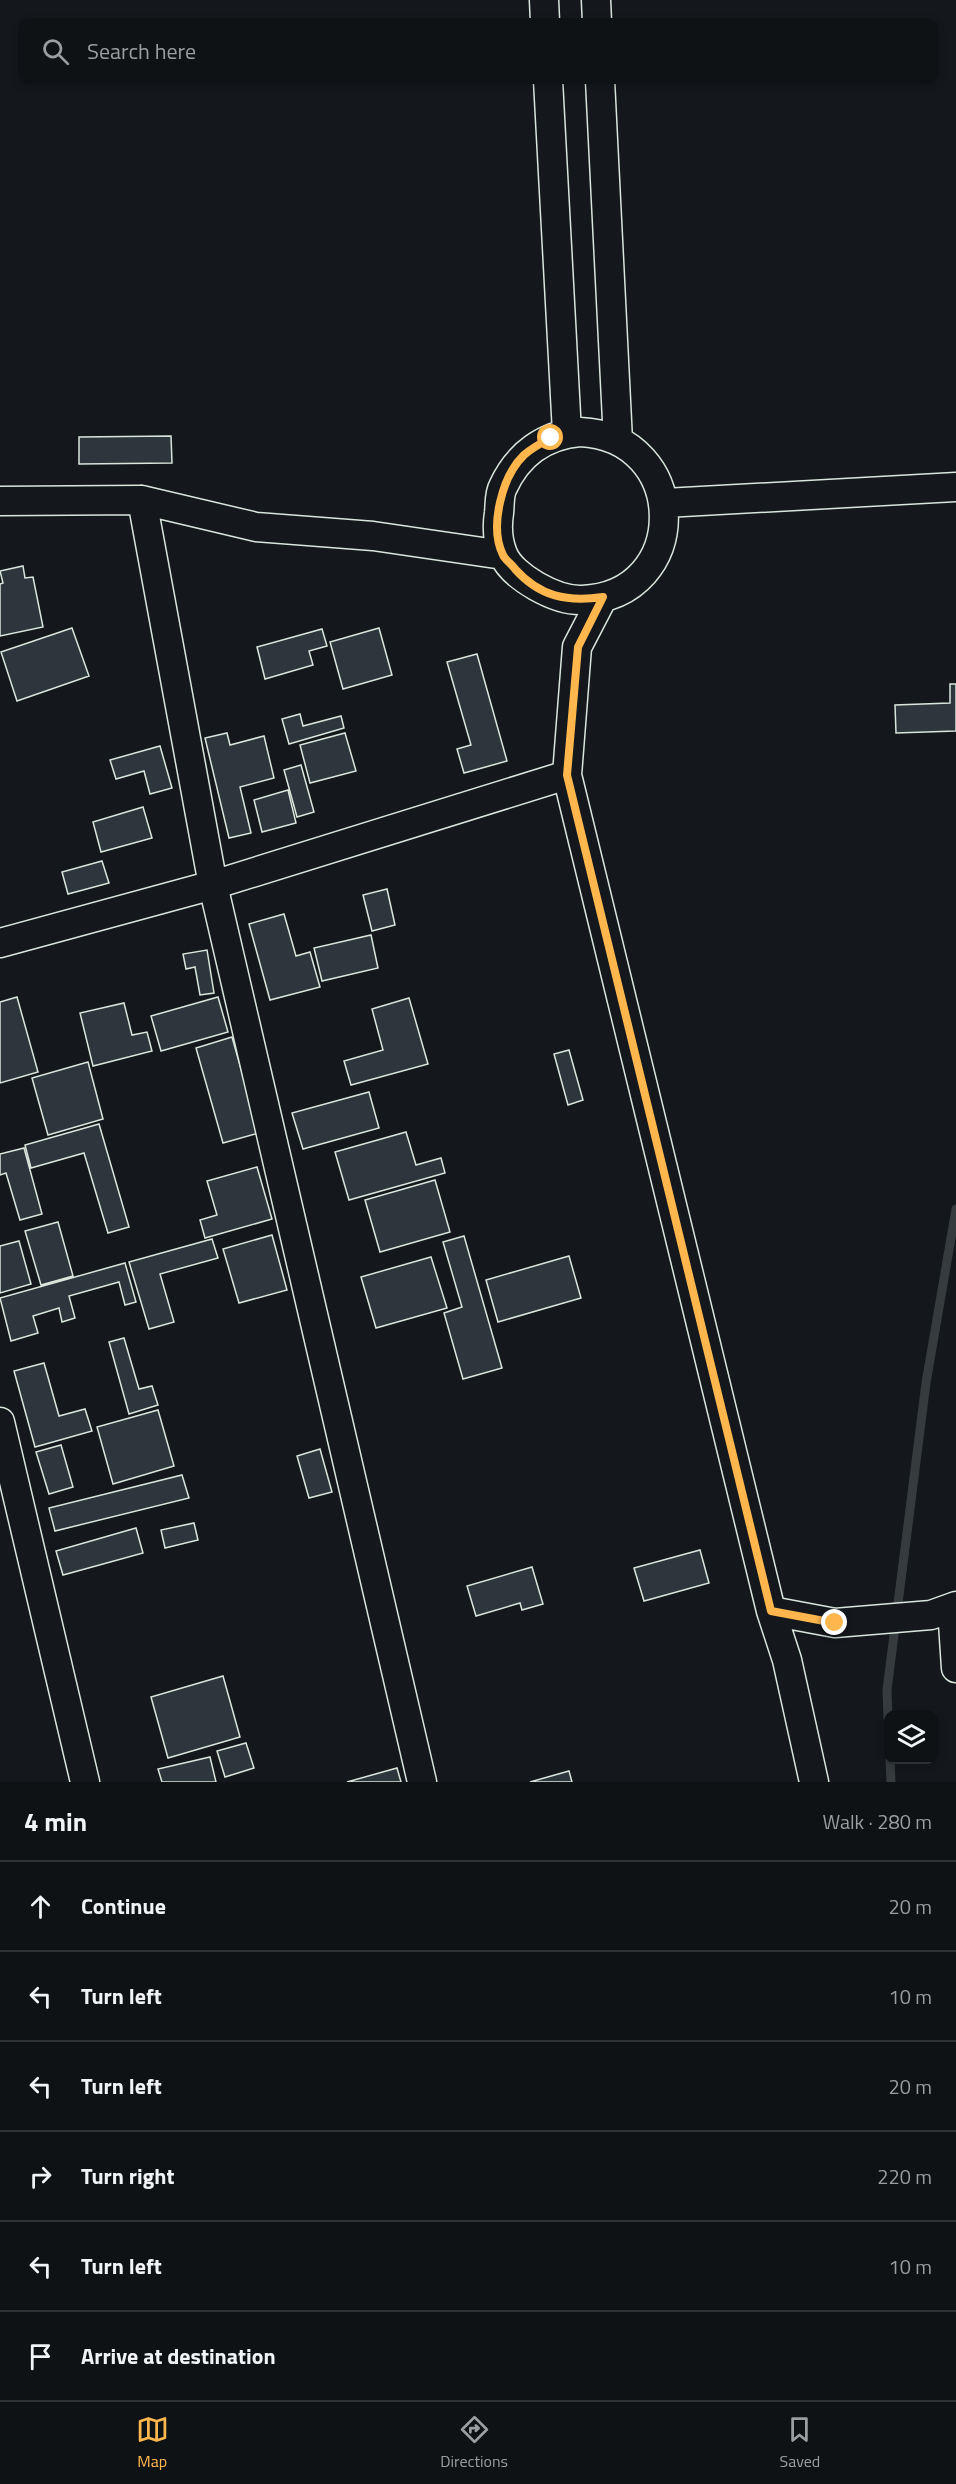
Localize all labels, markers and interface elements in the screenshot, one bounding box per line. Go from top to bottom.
search box [18,18,938,84]
text: Search here [87,34,196,68]
icon: search [39,35,72,68]
route start [537,424,563,450]
route end [821,1609,847,1635]
map controls [884,1710,938,1764]
button: layers [884,1710,938,1764]
text: 4 min [24,1802,87,1841]
text: Walk · 280 m [823,1806,932,1837]
text: Continue [81,1889,166,1923]
icon: ahead [24,1890,57,1923]
text: 20 m [888,1891,932,1922]
text: Turn left [81,1979,162,2013]
icon: left [24,1980,57,2013]
text: 10 m [888,1981,932,2012]
text: Turn left [81,2069,162,2103]
icon: left [24,2070,57,2103]
text: 20 m [888,2071,932,2102]
text: Turn right [81,2159,175,2193]
icon: right [24,2160,57,2193]
text: 220 m [877,2161,932,2192]
text: Turn left [81,2249,162,2283]
icon: left [24,2250,57,2283]
text: 10 m [888,2251,932,2282]
text: Arrive at destination [81,2339,276,2373]
icon: arrive [24,2340,57,2373]
tab: Map [136,2413,169,2473]
tab: Directions [440,2413,508,2473]
tab: Saved [780,2413,820,2473]

